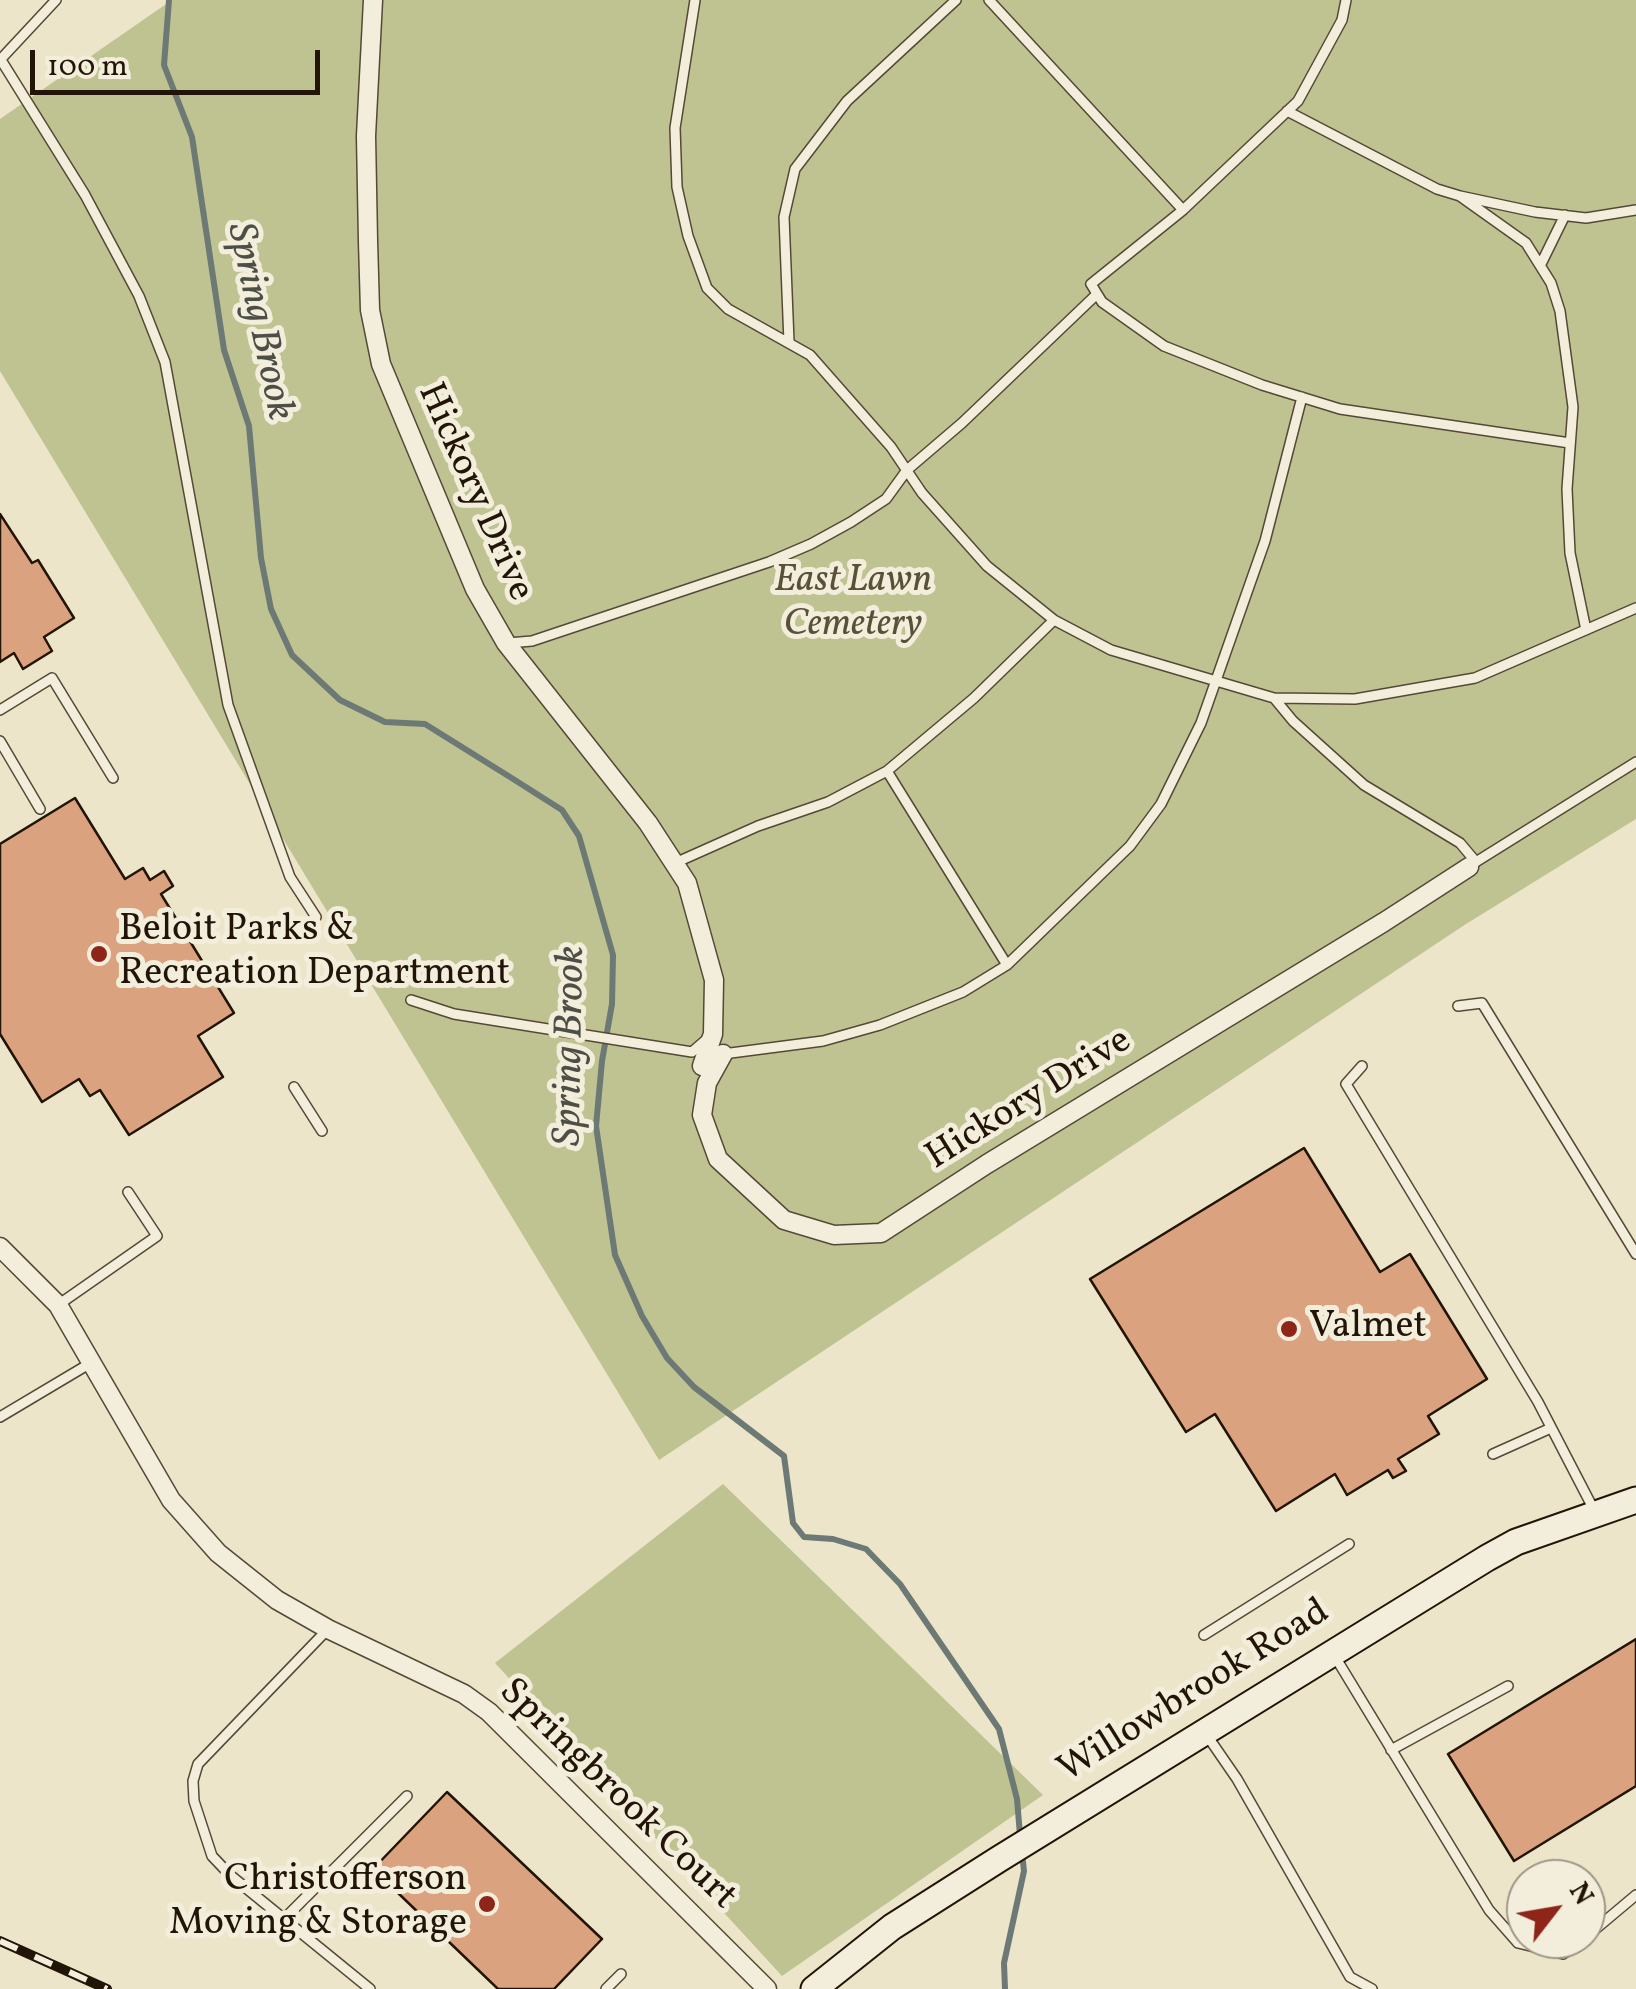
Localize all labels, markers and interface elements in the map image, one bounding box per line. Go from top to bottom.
scale bar [35,30,325,92]
text: 100 m [47,46,128,88]
water label: Spring Brook [213,219,301,425]
street label: Hickory Drive [405,377,541,609]
park label: East Lawn Cemetery [774,560,932,649]
place label: Beloit Parks & Recreation Department [119,909,510,998]
marker: Beloit Parks & Recreation Department [88,943,110,965]
water label: Spring Brook [547,945,599,1147]
street label: Hickory Drive [919,1020,1141,1182]
place label: Valmet [1309,1306,1427,1352]
marker: Valmet [1278,1318,1300,1340]
street label: Willowbrook Road [1051,1591,1339,1795]
street label: Springbrook Court [488,1671,744,1921]
place label: Christofferson Moving & Storage [169,1859,467,1948]
north arrow [1506,1859,1606,1959]
text: N [1558,1876,1602,1913]
marker: Christofferson Moving & Storage [476,1893,498,1915]

